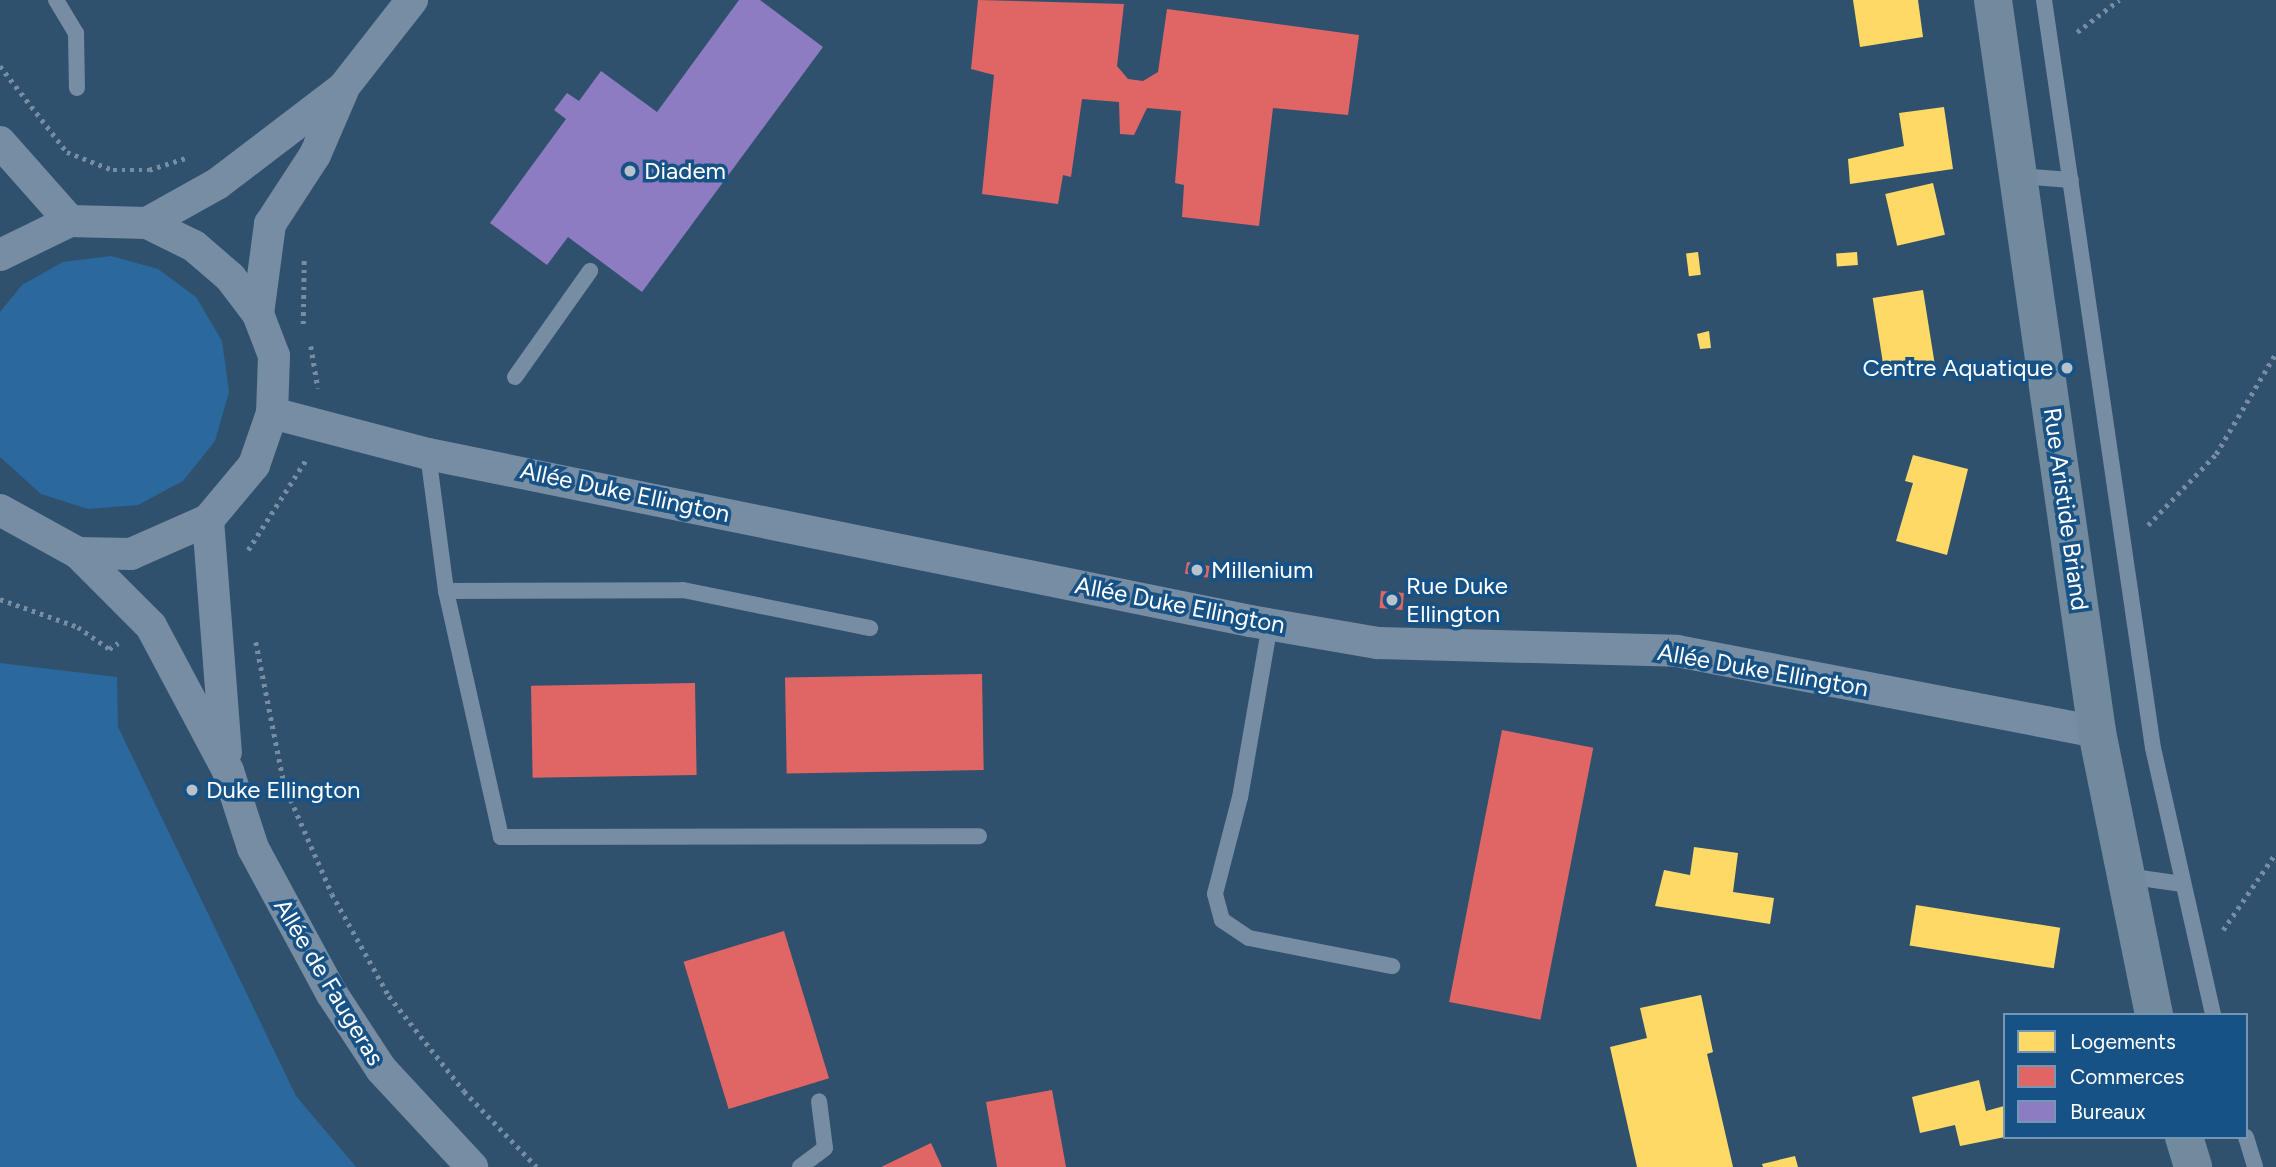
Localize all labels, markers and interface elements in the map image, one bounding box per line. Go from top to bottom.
place label: Diadem [644,157,726,185]
marker: Diadem [622,163,638,179]
place label: Centre Aquatique [1862,354,2053,382]
marker: Centre Aquatique [2059,360,2075,376]
street label: Rue Aristide Briand [2038,406,2094,612]
street label: Allée Duke Ellington [518,456,732,528]
place label: Millenium [1211,556,1313,584]
marker: Millenium [1189,562,1205,578]
street label: Allée Duke Ellington [1073,571,1287,639]
place label: Rue Duke Ellington [1406,572,1508,628]
marker: Rue Duke Ellington [1384,592,1400,608]
street label: Allée Duke Ellington [1655,637,1871,703]
place label: Duke Ellington [206,776,360,804]
marker: Duke Ellington [184,782,200,798]
street label: Allée de Faugeras [268,893,390,1071]
legend [2003,1013,2248,1139]
text: Logements [2070,1029,2176,1054]
text: Commerces [2070,1064,2184,1089]
text: Bureaux [2070,1099,2146,1124]

